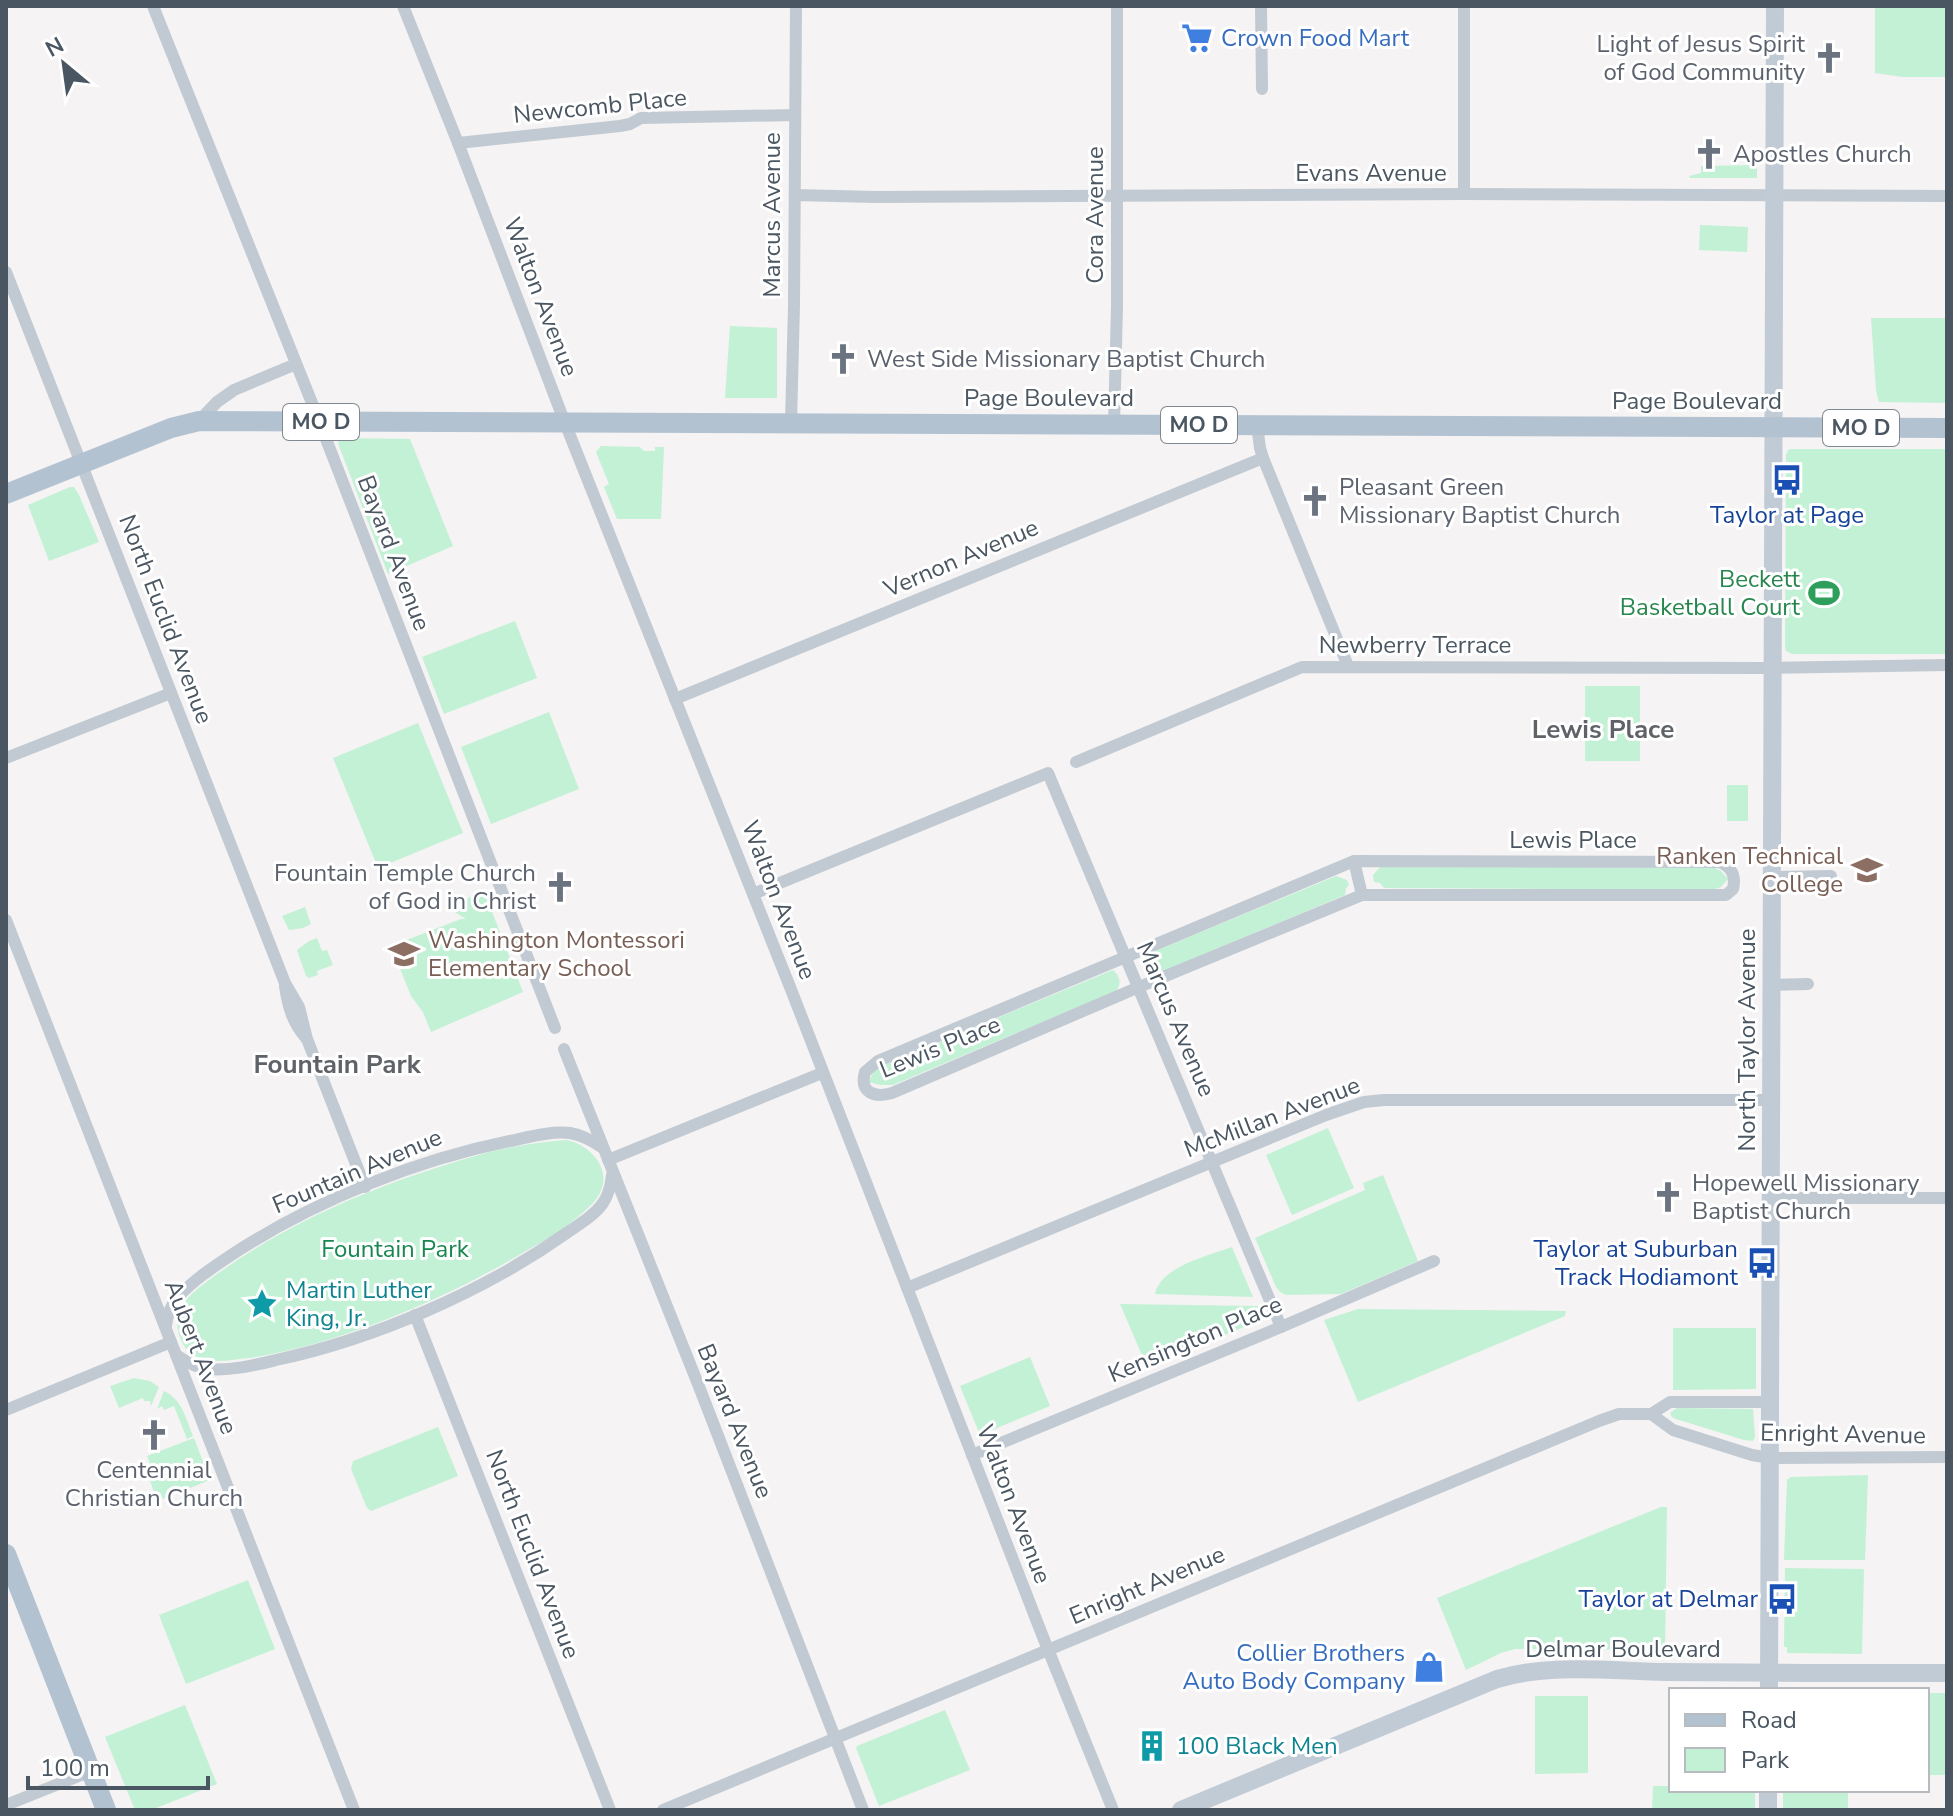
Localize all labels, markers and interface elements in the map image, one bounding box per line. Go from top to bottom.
supermarket icon: Crown Food Mart [1180,21,1214,55]
place label: Crown Food Mart [1221,22,1410,54]
north arrow [24,24,104,104]
place label: Light of Jesus Spirit of God Community [1597,28,1806,88]
text: N [40,30,69,64]
church icon: Light of Jesus Spirit of God Community [1812,41,1846,75]
street label: Newcomb Place [512,81,688,131]
street label: Marcus Avenue [756,132,788,298]
church icon: Apostles Church [1692,137,1726,171]
place label: Apostles Church [1733,138,1912,170]
street label: Cora Avenue [1079,146,1111,284]
street label: Evans Avenue [1295,157,1447,189]
street label: Walton Avenue [496,213,586,381]
church icon: West Side Missionary Baptist Church [826,342,860,376]
place label: West Side Missionary Baptist Church [867,343,1266,375]
street label: Page Boulevard [964,382,1134,414]
street label: Page Boulevard [1612,385,1782,417]
road number: MO D [283,404,359,440]
road number: MO D [1161,407,1237,443]
road number: MO D [1823,410,1899,446]
bus stop icon: Taylor at Page [1770,463,1804,497]
street label: Bayard Avenue [350,471,438,635]
place label: Pleasant Green Missionary Baptist Church [1339,471,1620,531]
church icon: Pleasant Green Missionary Baptist Church [1298,484,1332,518]
place label: Taylor at Page [1710,499,1864,531]
street label: North Euclid Avenue [111,510,221,728]
street label: Vernon Avenue [878,511,1043,605]
place label: Beckett Basketball Court [1620,563,1801,623]
sports icon: Beckett Basketball Court [1807,576,1841,610]
street label: Newberry Terrace [1319,629,1511,661]
district label: Lewis Place [1532,712,1674,747]
street label: Walton Avenue [734,816,824,984]
street label: Lewis Place [1509,824,1637,856]
place label: Ranken Technical College [1656,840,1843,900]
school or university icon: Ranken Technical College [1850,853,1884,887]
place label: Fountain Temple Church of God in Christ [274,857,537,917]
church icon: Fountain Temple Church of God in Christ [543,870,577,904]
place label: Washington Montessori Elementary School [428,924,685,984]
street label: North Taylor Avenue [1731,929,1763,1151]
school or university icon: Washington Montessori Elementary School [387,937,421,971]
street label: Marcus Avenue [1129,937,1223,1101]
street label: Lewis Place [875,1008,1005,1086]
district label: Fountain Park [253,1047,422,1082]
street label: McMillan Avenue [1179,1069,1365,1165]
street label: Fountain Avenue [267,1121,447,1221]
place label: Hopewell Missionary Baptist Church [1692,1167,1920,1227]
church icon: Hopewell Missionary Baptist Church [1651,1180,1685,1214]
park label: Fountain Park [321,1233,470,1265]
place label: Taylor at Suburban Track Hodiamont [1533,1233,1739,1293]
bus stop icon: Taylor at Suburban Track Hodiamont [1745,1246,1779,1280]
place label: Martin Luther King, Jr. [286,1274,432,1334]
street label: Aubert Avenue [157,1275,245,1439]
place icon: Martin Luther King, Jr. [245,1287,279,1321]
street label: Kensington Place [1103,1288,1287,1390]
street label: Bayard Avenue [689,1339,781,1503]
street label: Enright Avenue [1760,1417,1926,1451]
church icon: Centennial Christian Church [137,1418,171,1452]
street label: Walton Avenue [969,1420,1059,1588]
street label: North Euclid Avenue [478,1445,588,1663]
place label: Centennial Christian Church [65,1454,243,1514]
street label: Enright Avenue [1064,1538,1230,1632]
bus stop icon: Taylor at Delmar [1765,1582,1799,1616]
place label: Taylor at Delmar [1579,1583,1758,1615]
street label: Delmar Boulevard [1525,1633,1721,1665]
place label: Collier Brothers Auto Body Company [1182,1637,1406,1697]
shop icon: Collier Brothers Auto Body Company [1412,1650,1446,1684]
legend [1669,1688,1929,1792]
text: Road [1741,1704,1797,1736]
building icon: 100 Black Men [1135,1729,1169,1763]
place label: 100 Black Men [1176,1730,1338,1762]
scale bar [28,1740,208,1790]
text: Park [1741,1744,1790,1776]
text: 100 m [40,1752,110,1784]

